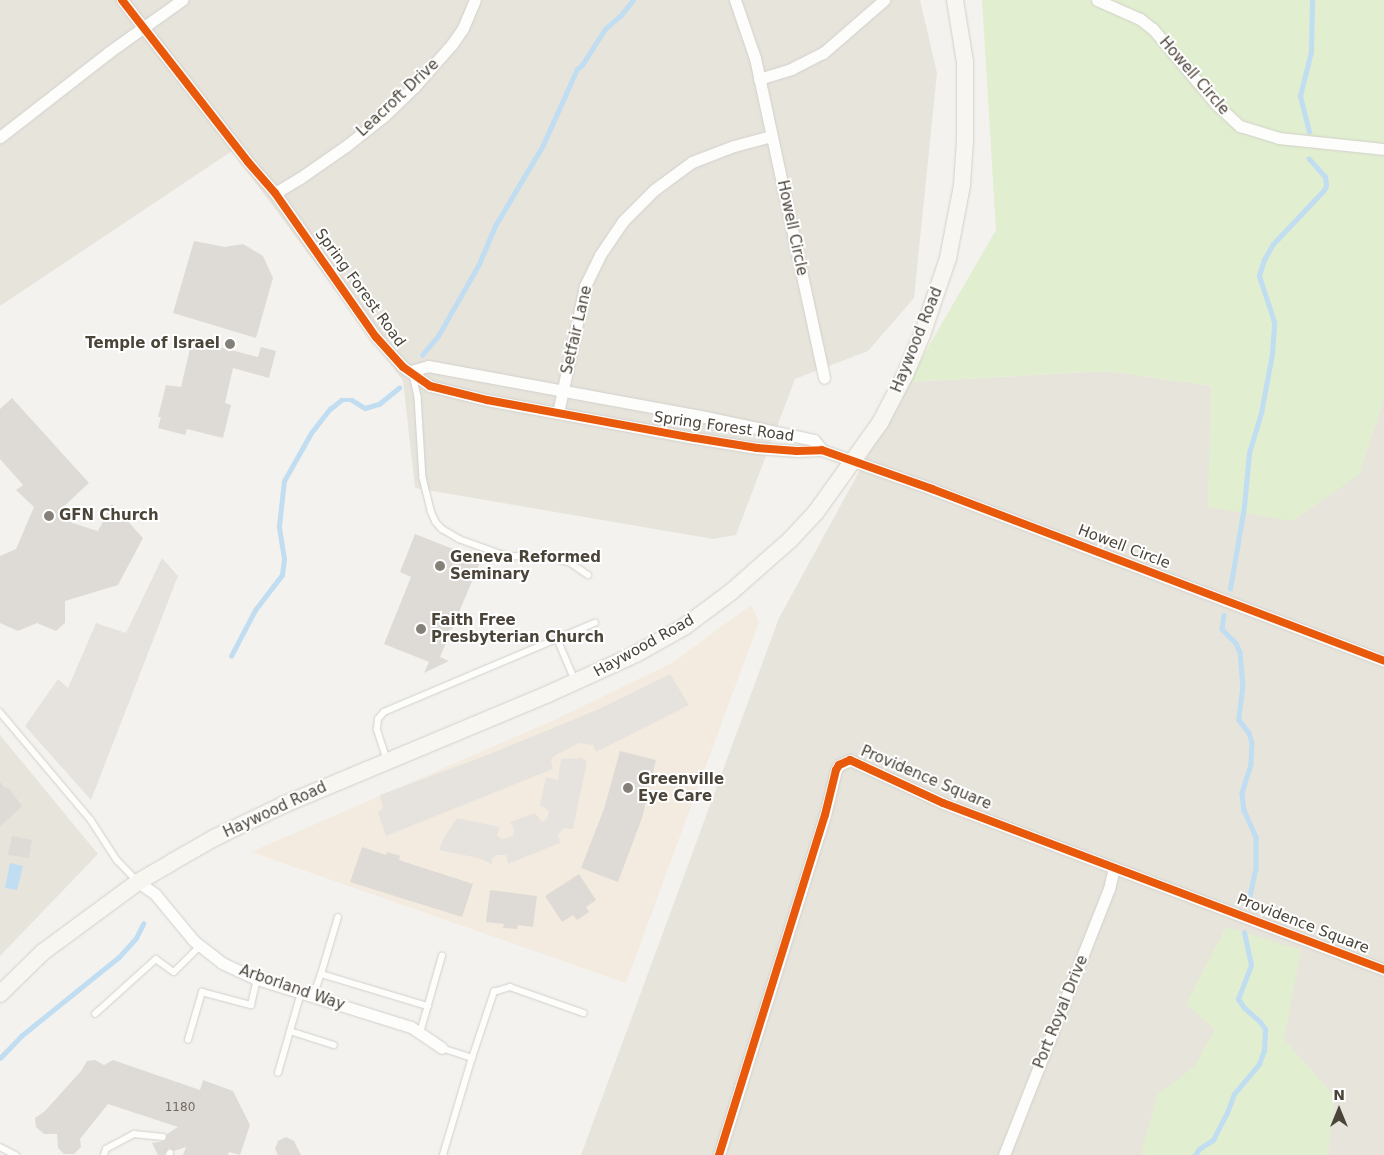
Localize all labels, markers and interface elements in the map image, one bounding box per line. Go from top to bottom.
street label: Howell Circle [1155,33,1233,119]
street label: Leacroft Drive [353,55,443,141]
street label: Howell Circle [773,179,811,277]
street label: Spring Forest Road [311,225,409,351]
street label: Setfair Lane [558,284,596,376]
street label: Haywood Road [888,285,946,395]
place label: Temple of Israel [85,335,220,353]
marker: Temple of Israel [224,338,236,350]
street label: Spring Forest Road [653,408,795,446]
place label: GFN Church [59,507,159,525]
marker: GFN Church [43,510,55,522]
street label: Howell Circle [1075,521,1173,573]
place label: Geneva Reformed Seminary [450,548,601,583]
marker: Geneva Reformed Seminary [434,560,446,572]
place label: Faith Free Presbyterian Church [431,611,604,646]
street label: Haywood Road [591,611,697,681]
marker: Faith Free Presbyterian Church [415,623,427,635]
street label: Providence Square [858,742,994,814]
place label: Greenville Eye Care [638,770,724,805]
street label: Haywood Road [220,778,330,842]
marker: Greenville Eye Care [622,782,634,794]
street label: Providence Square [1234,890,1372,958]
street label: Port Royal Drive [1030,953,1092,1071]
street label: Arborland Way [237,962,347,1014]
north arrow [1314,1085,1364,1135]
text: N [1333,1087,1345,1103]
house number: 1180 [165,1101,195,1115]

